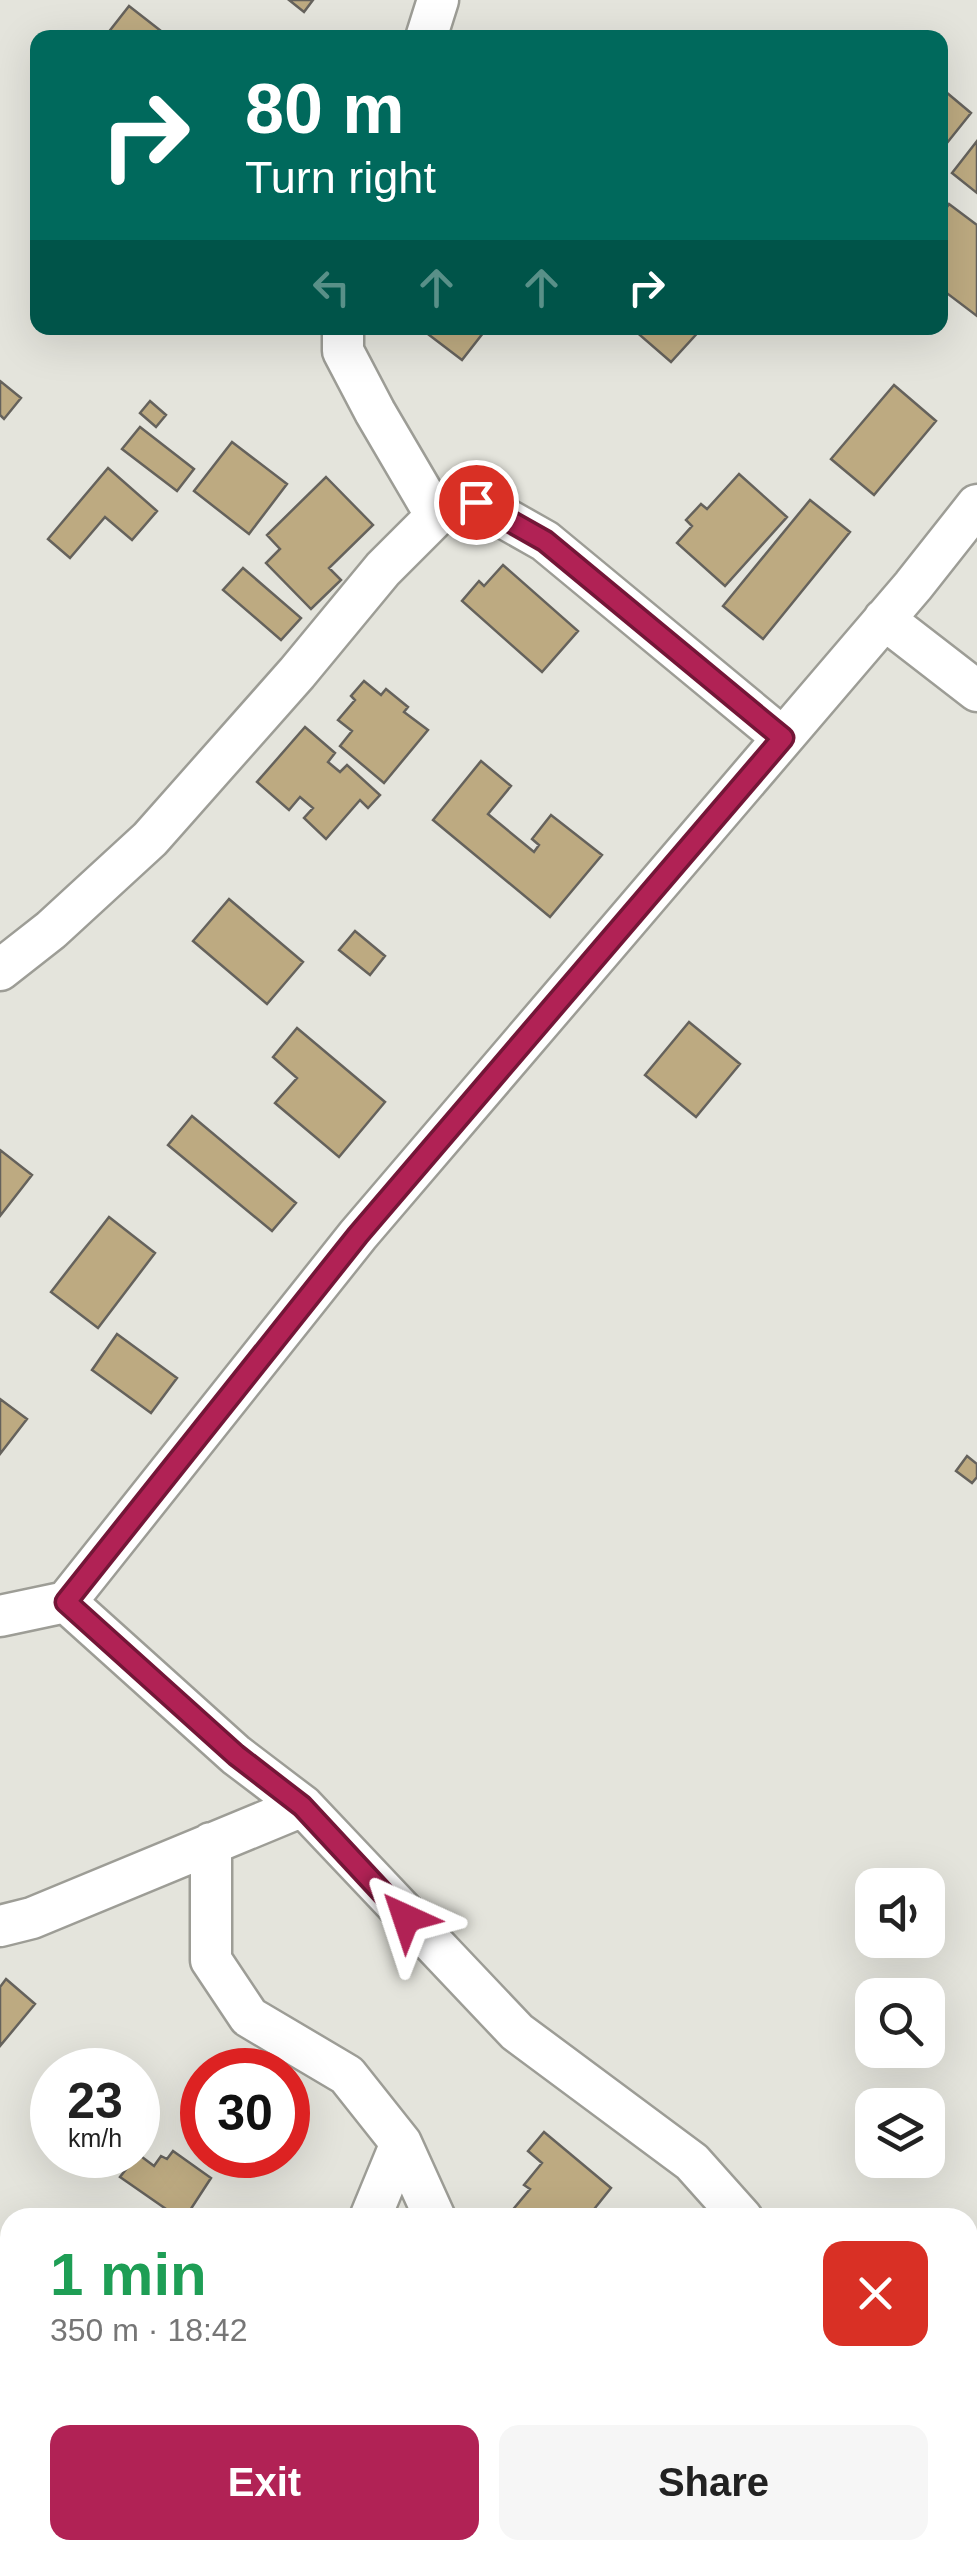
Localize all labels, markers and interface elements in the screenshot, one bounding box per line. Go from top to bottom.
icon: right [80,70,210,200]
text: 80 m [245,70,405,148]
text: Turn right [245,152,436,203]
icon: left [304,260,359,315]
icon: ahead [409,260,464,315]
icon: ahead [514,260,569,315]
icon: right [619,260,674,315]
pin [434,460,519,545]
icon: arrive [449,475,504,530]
position arrow [354,1866,458,1970]
map controls [855,1868,945,2178]
button: sound [855,1868,945,1958]
button: search [855,1978,945,2068]
speed limit sign: 30 [180,2048,310,2178]
text: 23 [67,2073,123,2129]
button: layers [855,2088,945,2178]
text: km/h [68,2124,122,2152]
text: 1 min [50,2241,207,2308]
button: close [823,2241,928,2346]
text: 350 m · 18:42 [50,2312,247,2348]
button: Exit [50,2425,479,2540]
button: Share [499,2425,928,2540]

